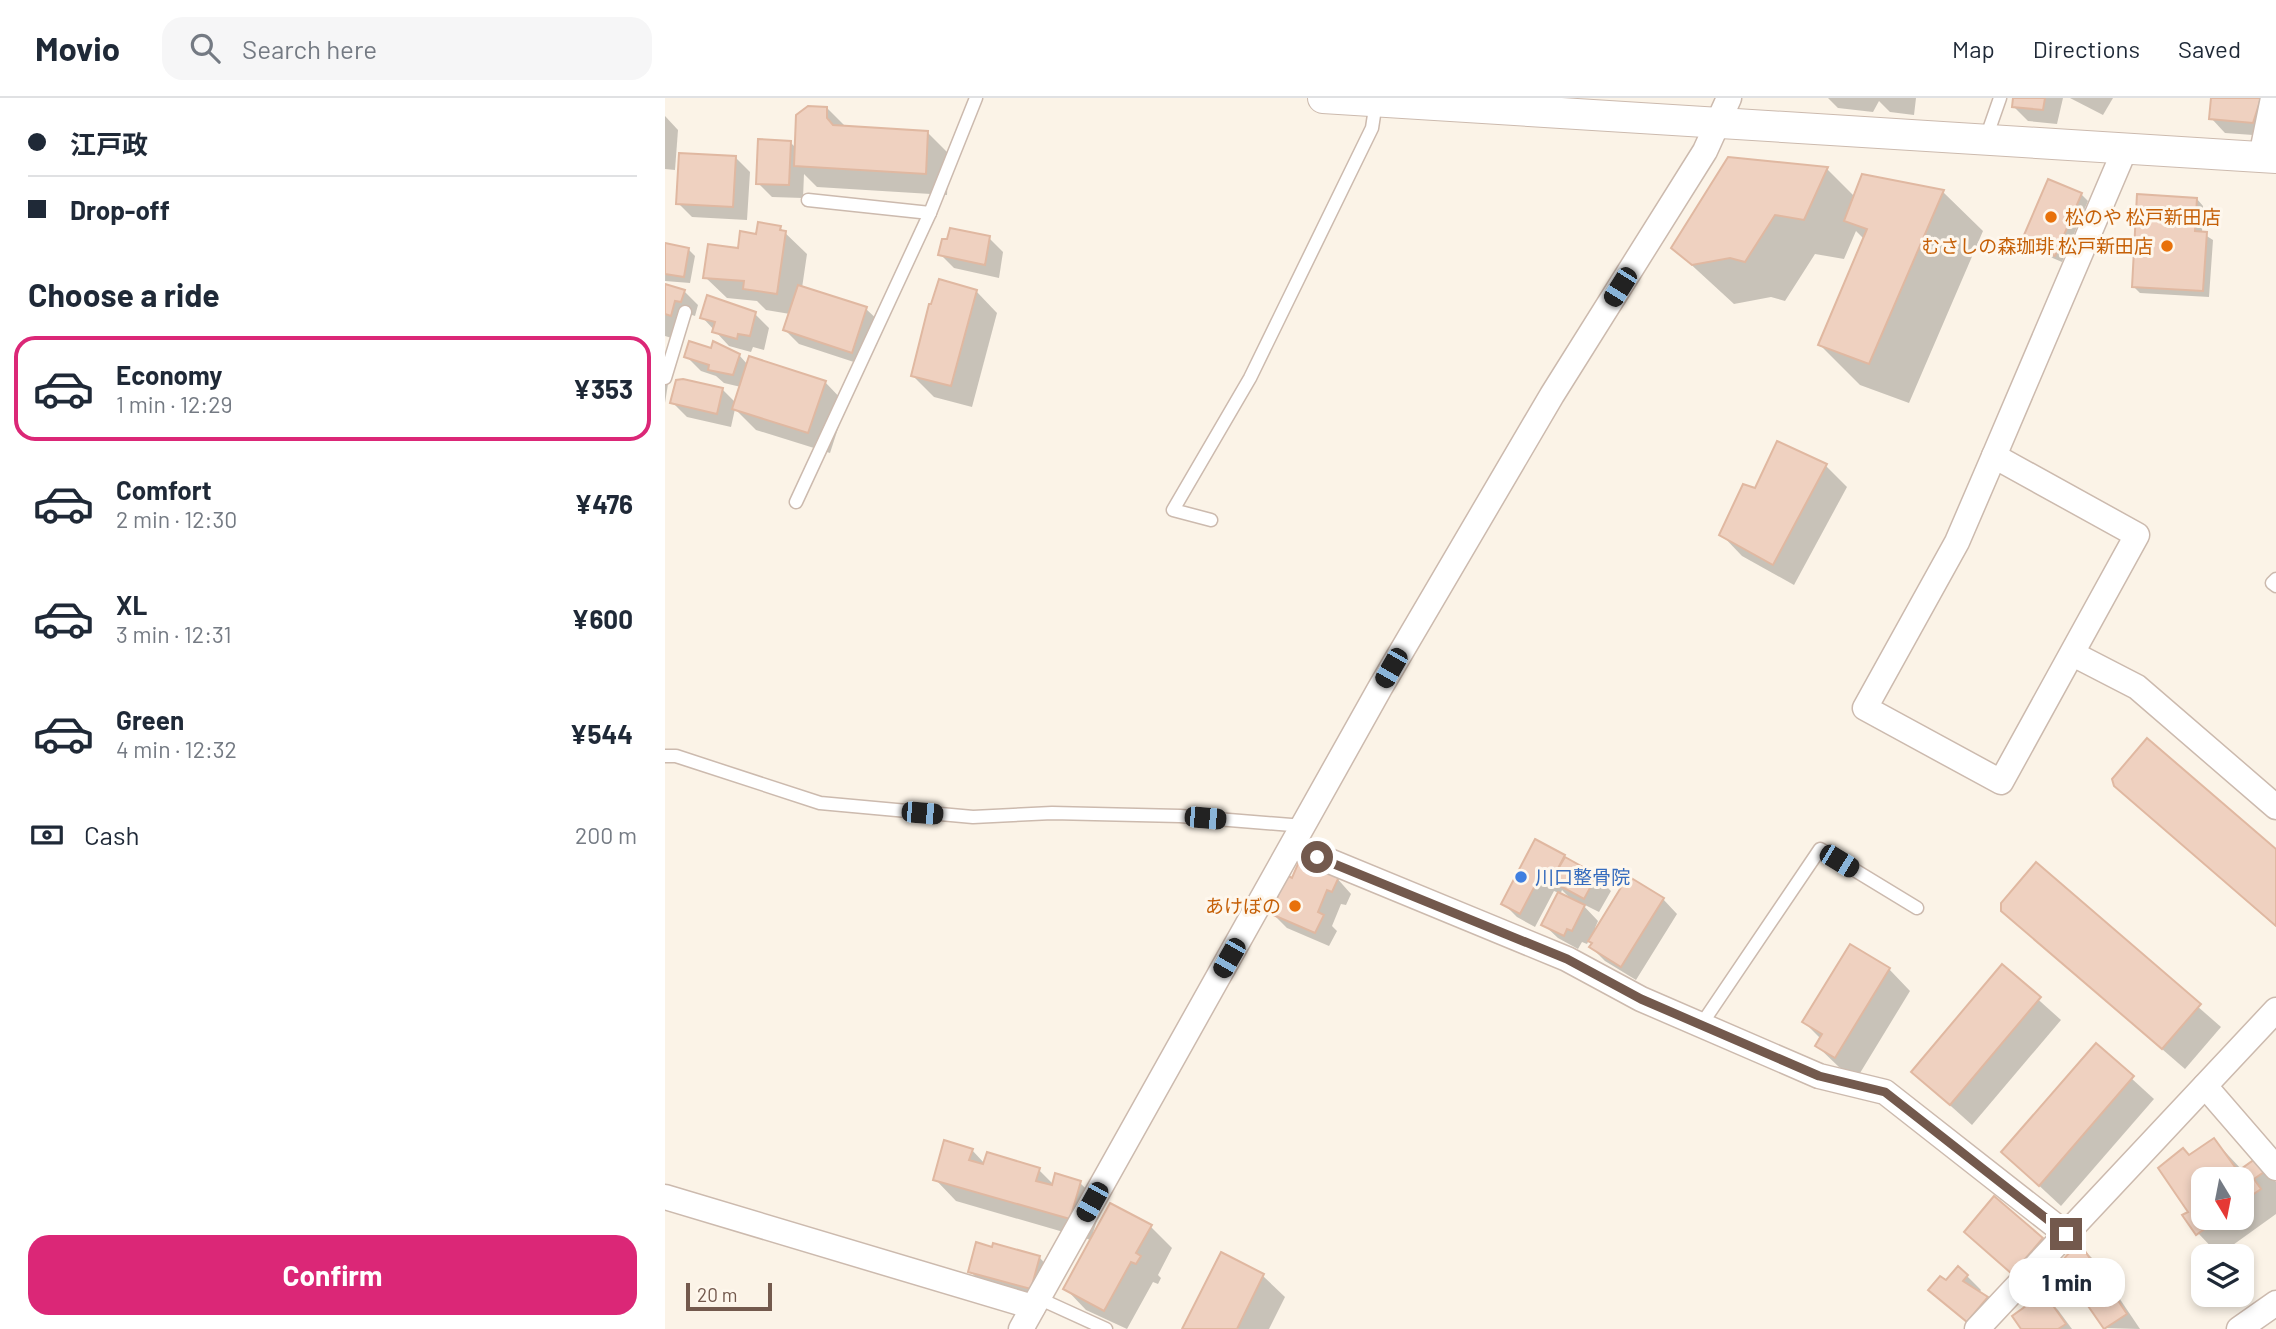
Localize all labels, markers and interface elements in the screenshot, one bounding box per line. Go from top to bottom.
search box [162,17,652,80]
text: Movio [35,28,120,68]
icon: search [186,29,224,67]
text: Search here [242,33,377,64]
text: Map [1952,34,1995,63]
text: Directions [2033,34,2140,63]
text: Saved [2178,34,2241,63]
text: 江戸政 [70,128,148,159]
text: Drop-off [70,194,170,225]
place label: 松のや 松戸新田店 [2065,205,2221,228]
marker: 松のや 松戸新田店 [2043,209,2059,225]
place label: むさしの森珈琲 松戸新田店 [1921,234,2153,257]
marker: むさしの森珈琲 松戸新田店 [2159,238,2175,254]
car [1600,264,1641,310]
text: Choose a ride [28,275,220,313]
icon: car [32,357,95,420]
text: Economy [116,359,222,390]
text: ¥353 [573,373,633,404]
text: 1 min · 12:29 [116,390,232,418]
icon: car [32,472,95,535]
text: Comfort [116,474,212,505]
text: ¥476 [574,488,633,519]
text: 2 min · 12:30 [116,505,237,533]
icon: car [32,587,95,650]
text: XL [116,589,147,620]
text: ¥600 [572,603,633,634]
text: 3 min · 12:31 [116,620,232,648]
car [1372,645,1411,691]
icon: car [32,702,95,765]
text: Green [116,704,184,735]
text: ¥544 [570,718,633,749]
text: 4 min · 12:32 [116,735,237,763]
car [901,801,944,825]
car [1184,806,1227,830]
icon: cash [28,816,66,854]
text: Cash [84,819,139,850]
text: 200 m [575,821,637,849]
route start [1301,841,1333,873]
car [1816,841,1863,881]
place label: 川口整骨院 [1535,865,1630,888]
marker: 川口整骨院 [1513,869,1529,885]
place label: あけぼの [1205,894,1281,917]
marker: あけぼの [1287,898,1303,914]
car [1210,935,1249,981]
north arrow [2191,1167,2254,1230]
map controls [2191,1167,2254,1307]
car [1073,1179,1112,1225]
route end [2050,1218,2082,1250]
button: Confirm [28,1235,637,1315]
button: layers [2191,1244,2254,1307]
callout: 1 min [2008,1258,2124,1308]
text: 1 min [2042,1268,2092,1296]
scale bar [686,1280,772,1312]
text: 20 m [697,1283,737,1306]

